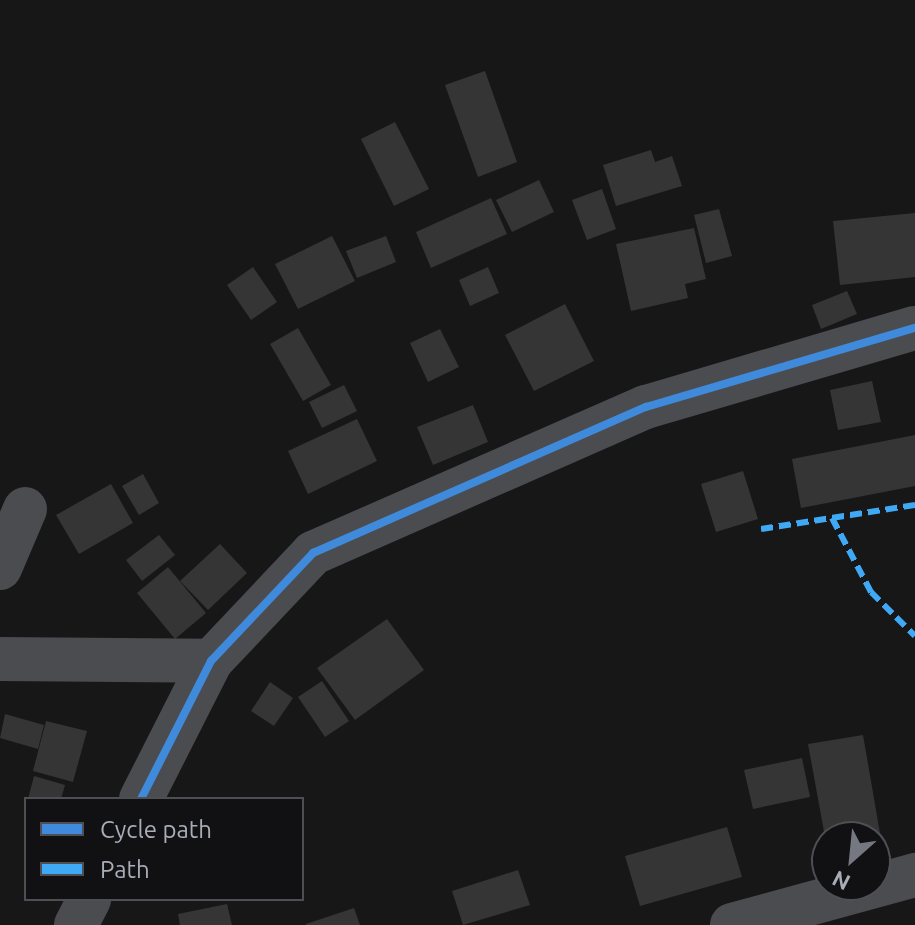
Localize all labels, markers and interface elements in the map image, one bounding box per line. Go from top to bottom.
legend [24,797,304,901]
text: Cycle path [100,816,212,843]
north arrow [811,821,891,901]
text: Path [100,856,150,883]
text: N [828,866,854,896]

